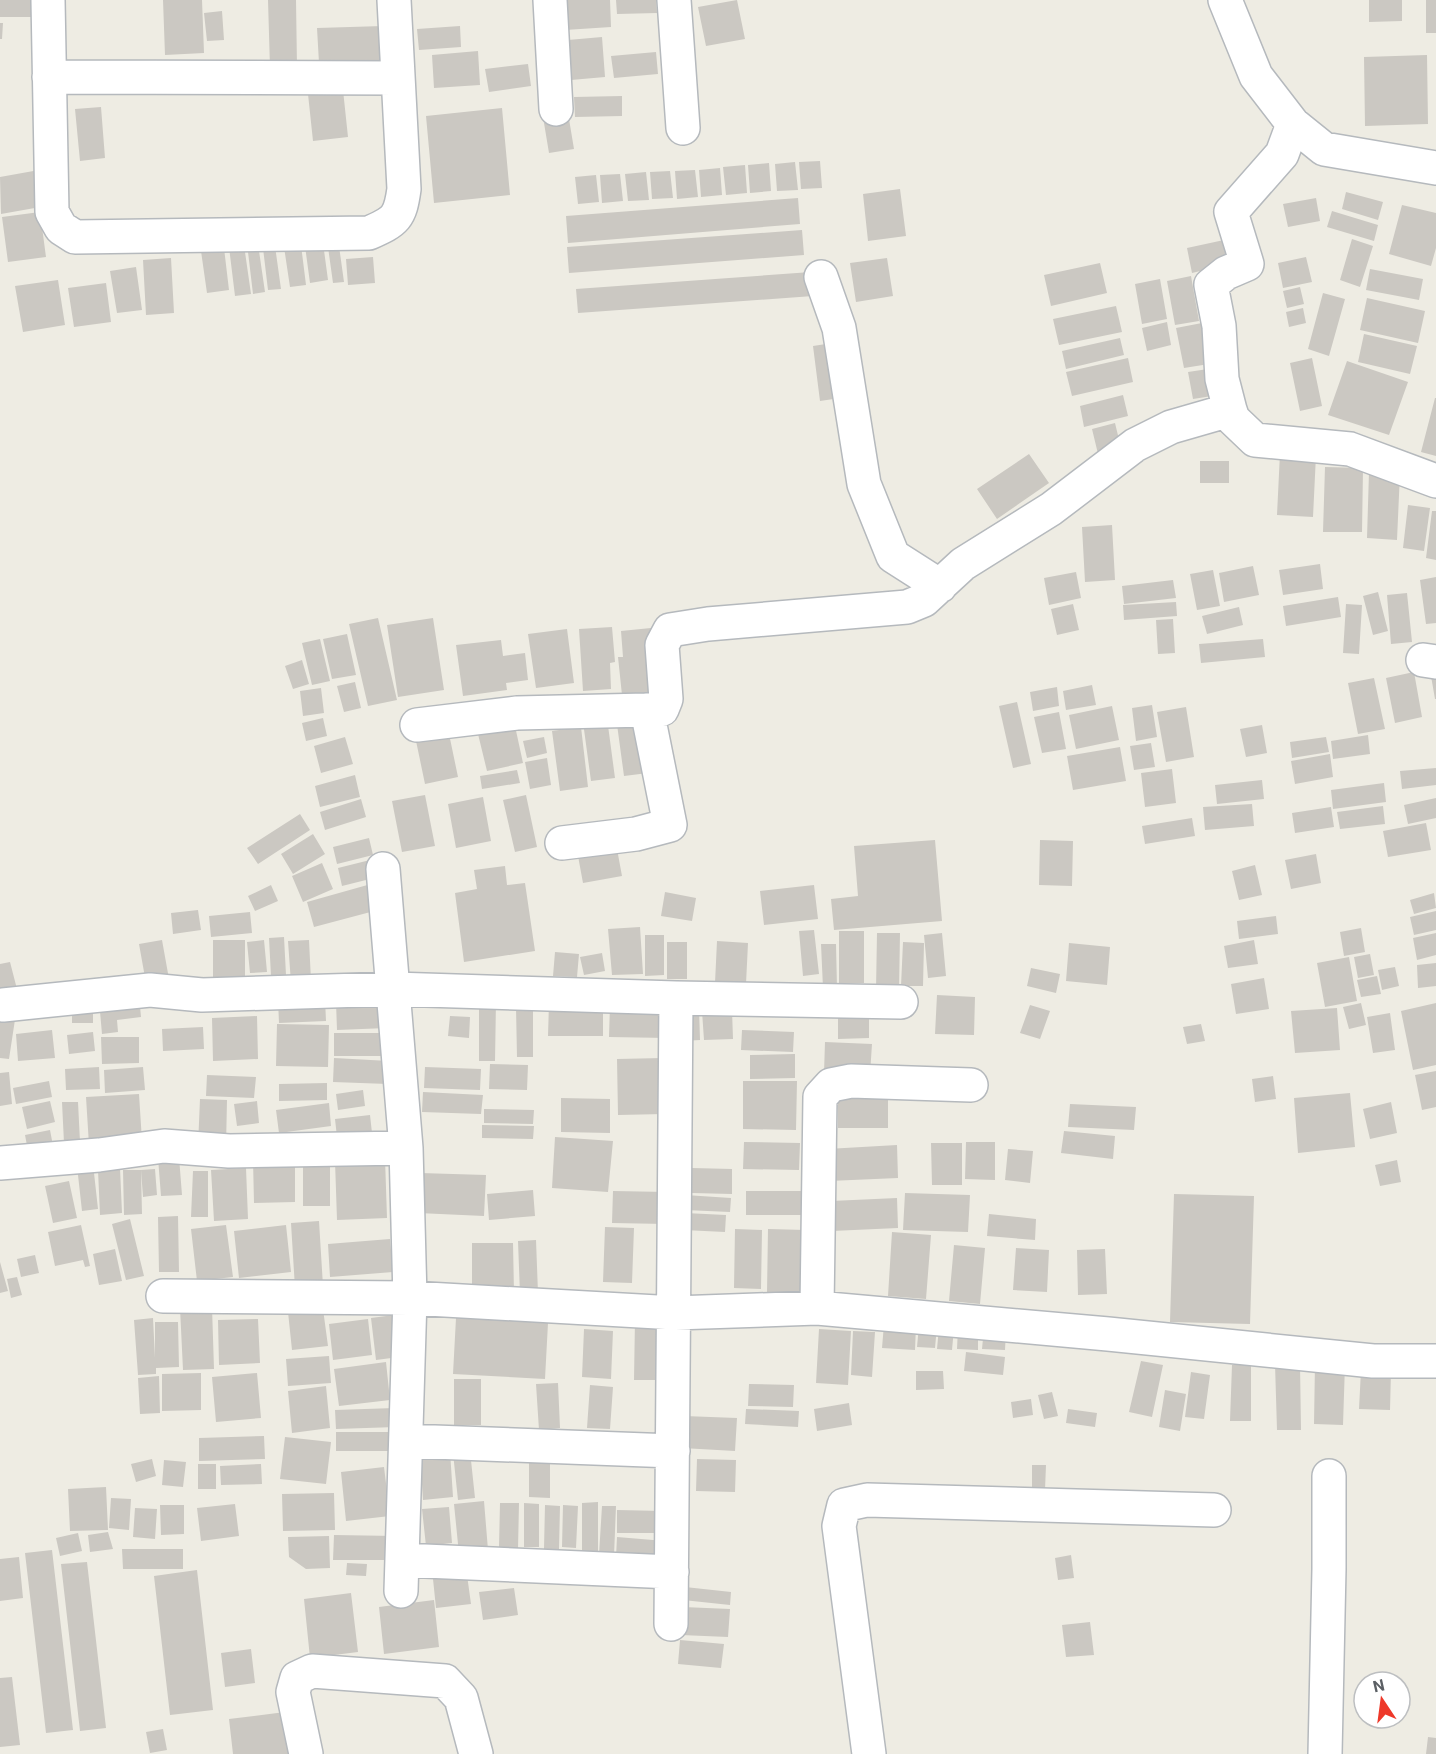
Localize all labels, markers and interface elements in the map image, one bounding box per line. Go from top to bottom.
north arrow [1352,1670,1412,1730]
text: N [1371,1675,1386,1696]

